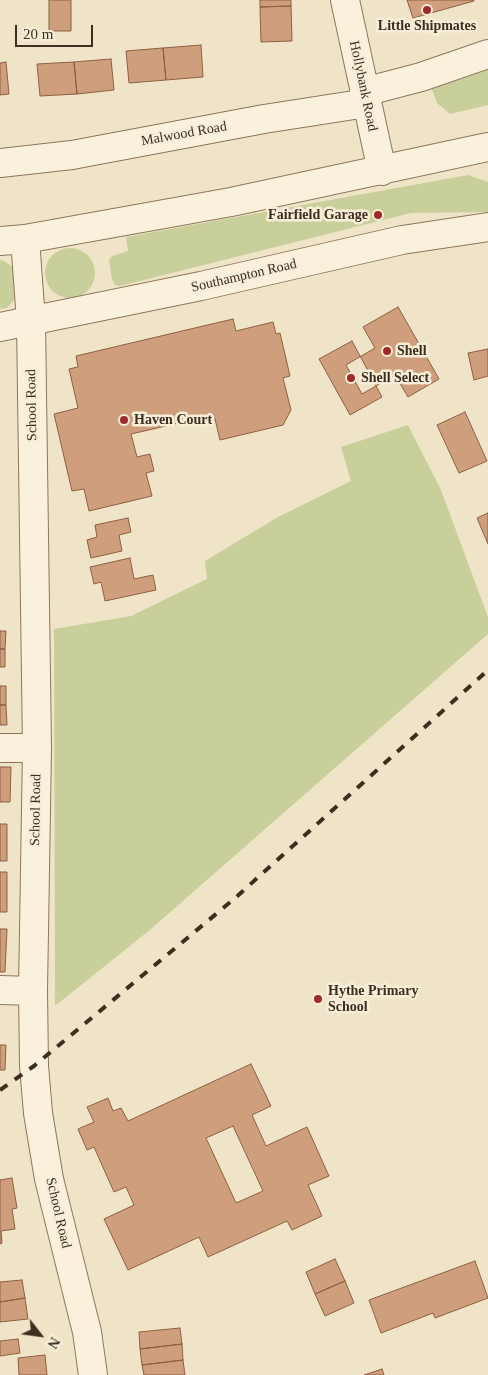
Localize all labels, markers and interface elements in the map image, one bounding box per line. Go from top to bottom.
marker: Little Shipmates [421,4,433,16]
scale bar [18,15,95,47]
place label: Little Shipmates [378,18,476,34]
text: 20 m [23,26,53,42]
street label: Hollybank Road [345,39,381,133]
street label: Malwood Road [140,118,228,150]
place label: Fairfield Garage [268,207,368,223]
marker: Fairfield Garage [372,209,384,221]
street label: Southampton Road [190,256,298,296]
place label: Shell [397,343,427,359]
marker: Shell [381,345,393,357]
street label: School Road [23,369,41,441]
place label: Shell Select [361,370,429,386]
marker: Shell Select [345,372,357,384]
place label: Haven Court [134,412,212,428]
marker: Haven Court [118,414,130,426]
street label: School Road [27,774,45,846]
place label: Hythe Primary School [328,983,419,1016]
marker: Hythe Primary School [312,993,324,1005]
street label: School Road [42,1176,74,1250]
north arrow [15,1310,65,1360]
text: N [44,1335,62,1351]

